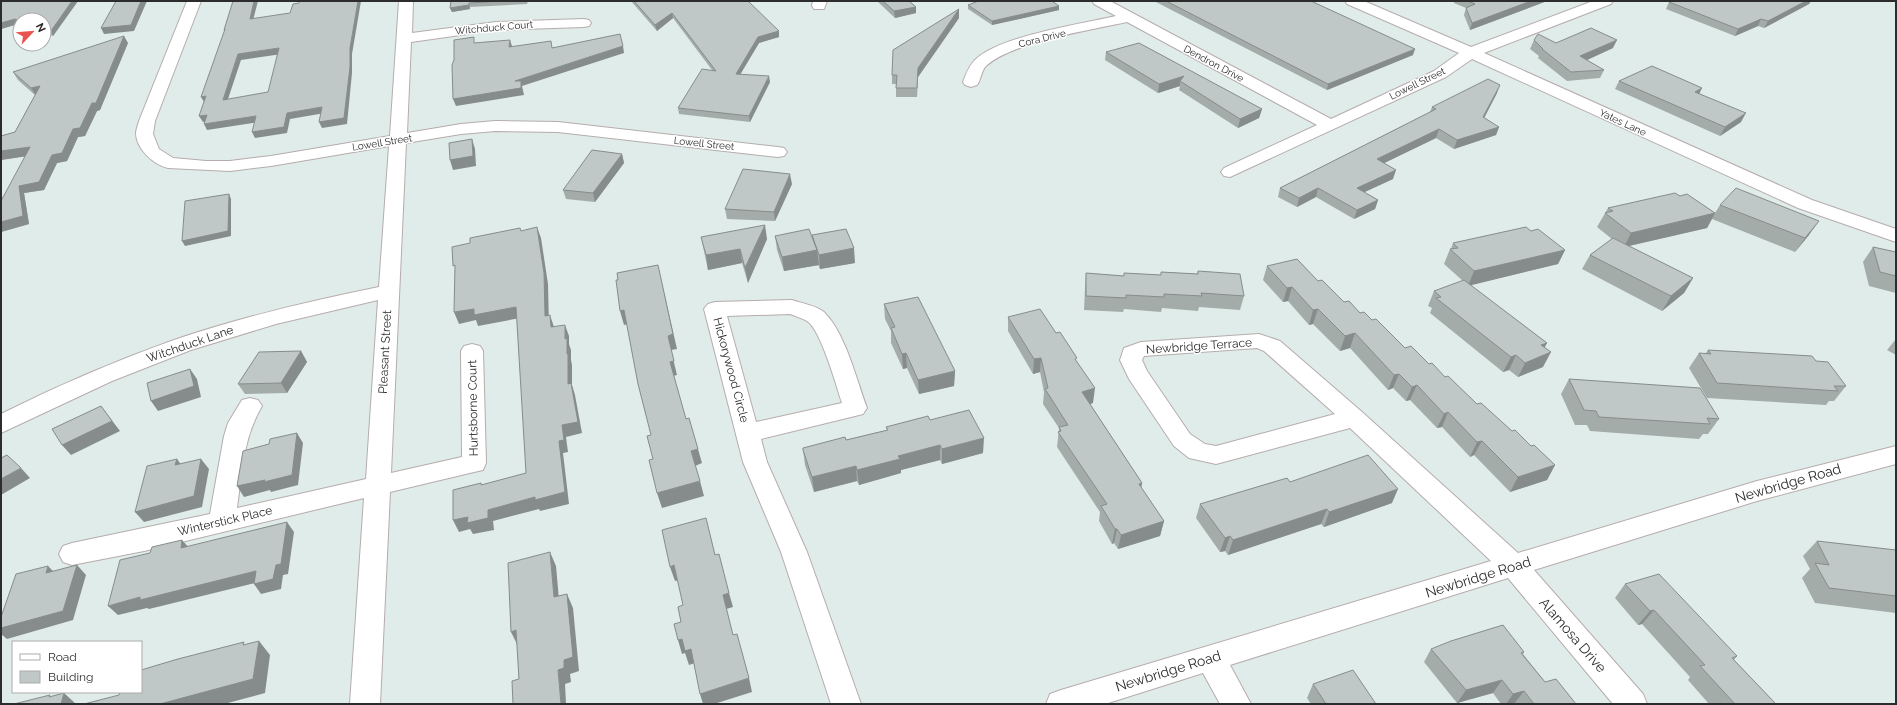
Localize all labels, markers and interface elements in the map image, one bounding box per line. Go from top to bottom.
north arrow [12,12,52,52]
street label: Witchduck Court [455,19,534,36]
text: N [33,21,48,34]
street label: Cora Drive [1017,27,1067,50]
street label: Dendron Drive [1182,43,1246,84]
street label: Lowell Street [1388,65,1447,102]
street label: Yates Lane [1598,107,1648,138]
street label: Lowell Street [351,132,414,153]
street label: Lowell Street [673,135,735,152]
street label: Pleasant Street [376,310,394,394]
street label: Hickorywood Circle [710,316,752,424]
street label: Witchduck Lane [145,323,235,365]
street label: Newbridge Terrace [1146,335,1252,357]
street label: Hurtsborne Court [465,360,481,456]
street label: Newbridge Road [1733,460,1843,506]
street label: Winterstick Place [176,503,274,539]
street label: Newbridge Road [1423,553,1533,601]
street label: Alamosa Drive [1536,594,1610,676]
legend [12,641,142,693]
street label: Newbridge Road [1113,647,1223,695]
text: Road [48,650,77,664]
text: Building [48,670,94,684]

